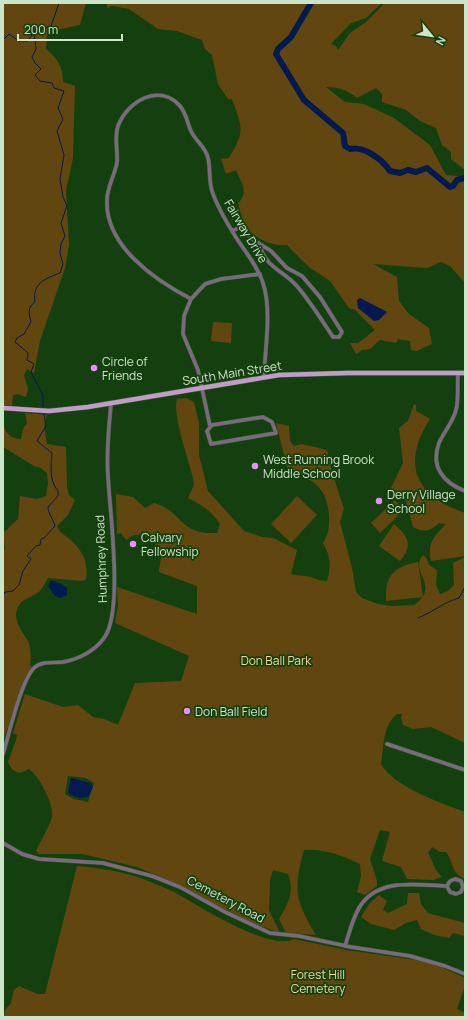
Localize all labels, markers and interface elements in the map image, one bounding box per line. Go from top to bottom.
scale bar [18,16,122,42]
north arrow [412,16,452,56]
text: 200 m [24,21,58,38]
text: N [433,34,450,48]
street label: Fairway Drive [220,196,272,266]
place label: Circle of Friends [102,353,148,384]
street label: South Main Street [181,357,283,389]
marker: Circle of Friends [89,363,99,373]
place label: West Running Brook Middle School [263,451,375,482]
marker: West Running Brook Middle School [250,461,260,471]
place label: Derry Village School [387,486,456,517]
marker: Derry Village School [374,496,384,506]
street label: Humphrey Road [91,515,111,603]
place label: Calvary Fellowship [141,529,199,560]
marker: Calvary Fellowship [128,539,138,549]
park label: Don Ball Park [241,652,312,669]
place label: Don Ball Field [195,703,267,720]
marker: Don Ball Field [182,706,192,716]
street label: Cemetery Road [184,871,268,927]
park label: Forest Hill Cemetery [291,966,346,997]

